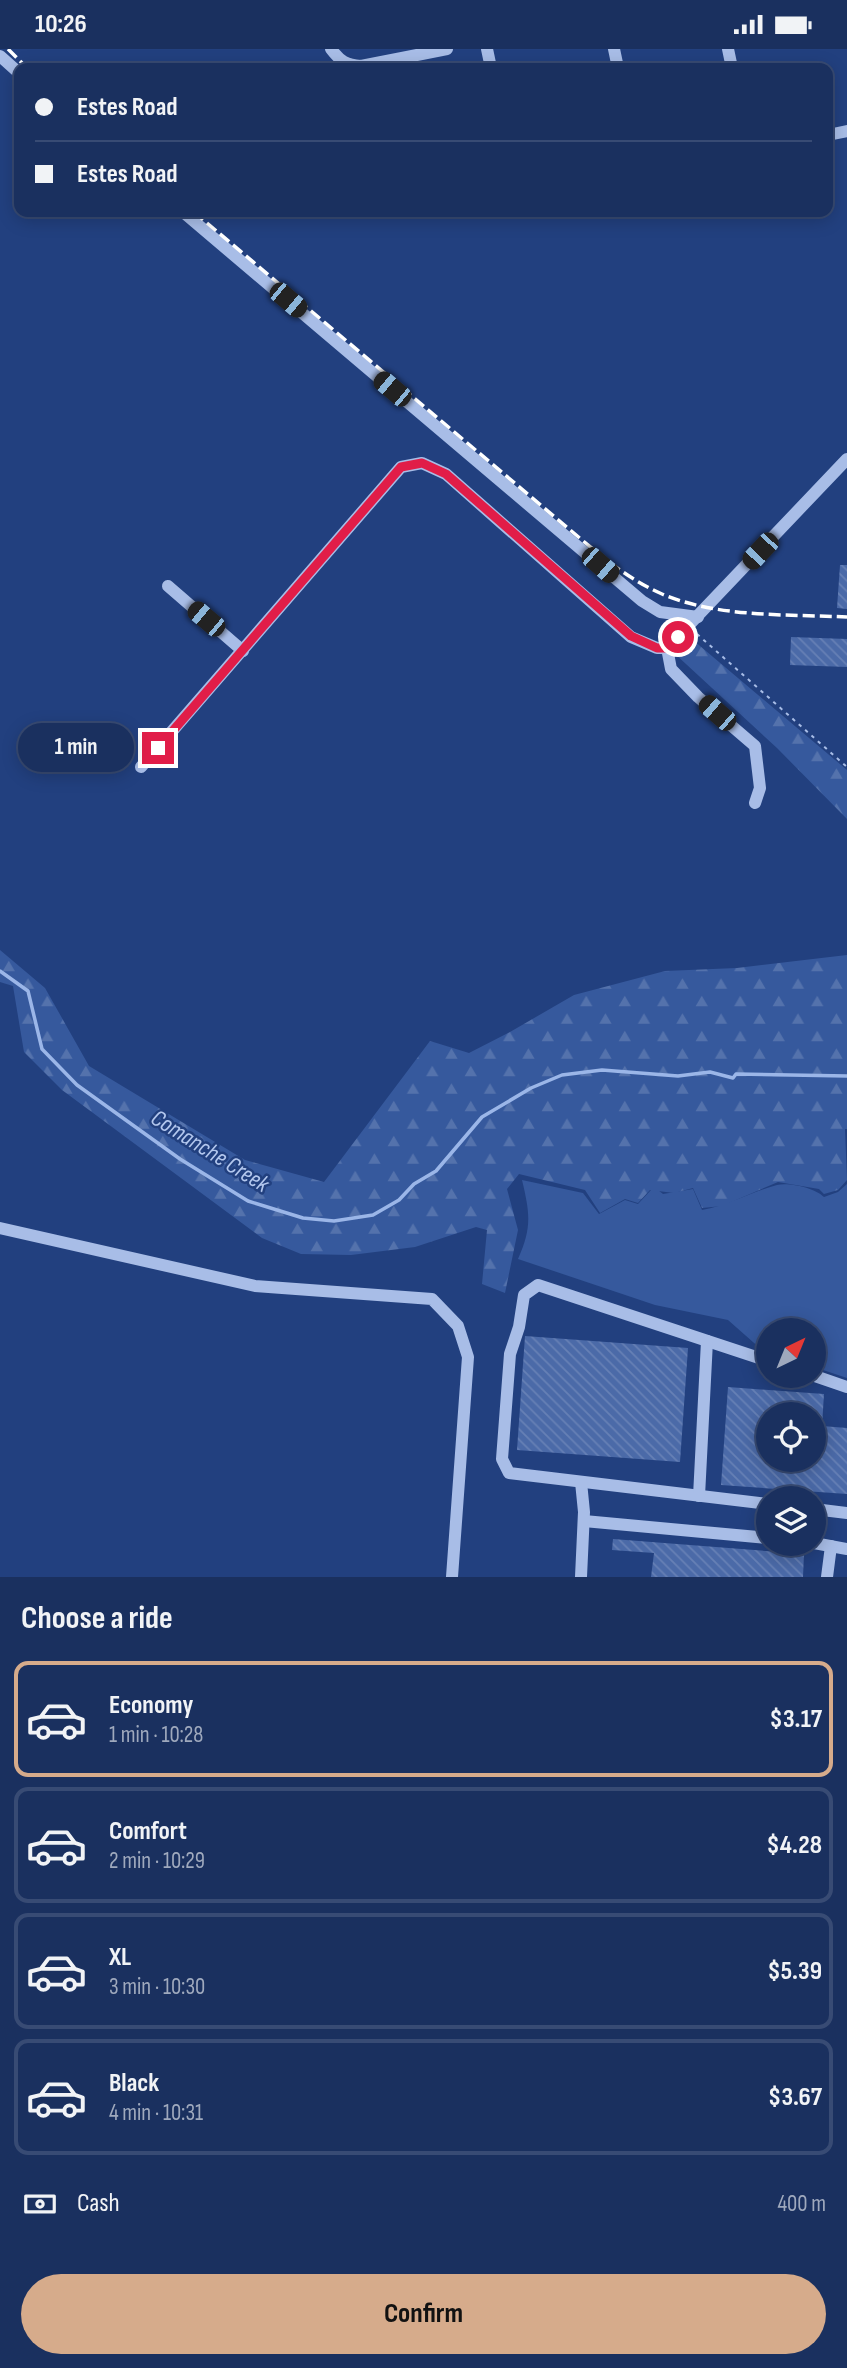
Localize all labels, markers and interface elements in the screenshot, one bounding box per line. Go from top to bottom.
text: 10:26 [35,9,87,40]
text: Estes Road [77,92,178,123]
text: Estes Road [77,159,178,190]
car [266,278,311,322]
car [370,367,415,411]
car [738,528,783,574]
car [578,543,623,587]
car [184,597,229,641]
route start [662,621,694,653]
car [695,691,740,735]
callout: 1 min [18,723,134,773]
route end [142,732,174,764]
text: 1 min [55,733,97,761]
water label: Comanche Creek [146,1103,275,1199]
north arrow [756,1318,826,1388]
map controls [756,1318,826,1556]
button: locate [756,1402,826,1472]
button: layers [756,1486,826,1556]
text: Choose a ride [21,1599,173,1638]
icon: car [25,1688,88,1751]
text: Economy [109,1690,193,1721]
text: $3.17 [770,1704,822,1735]
text: 1 min · 10:28 [109,1721,203,1749]
icon: car [25,1814,88,1877]
text: Comfort [109,1816,187,1847]
text: $4.28 [766,1830,822,1861]
text: 2 min · 10:29 [109,1847,205,1875]
icon: car [25,1940,88,2003]
text: XL [109,1942,131,1973]
text: $5.39 [767,1956,822,1987]
text: 3 min · 10:30 [109,1973,205,2001]
icon: car [25,2066,88,2129]
text: Black [109,2068,159,2099]
text: $3.67 [768,2082,822,2113]
text: 4 min · 10:31 [109,2099,203,2127]
icon: cash [21,2185,59,2223]
text: Cash [77,2188,120,2219]
text: 400 m [777,2190,826,2218]
button: Confirm [21,2274,826,2354]

